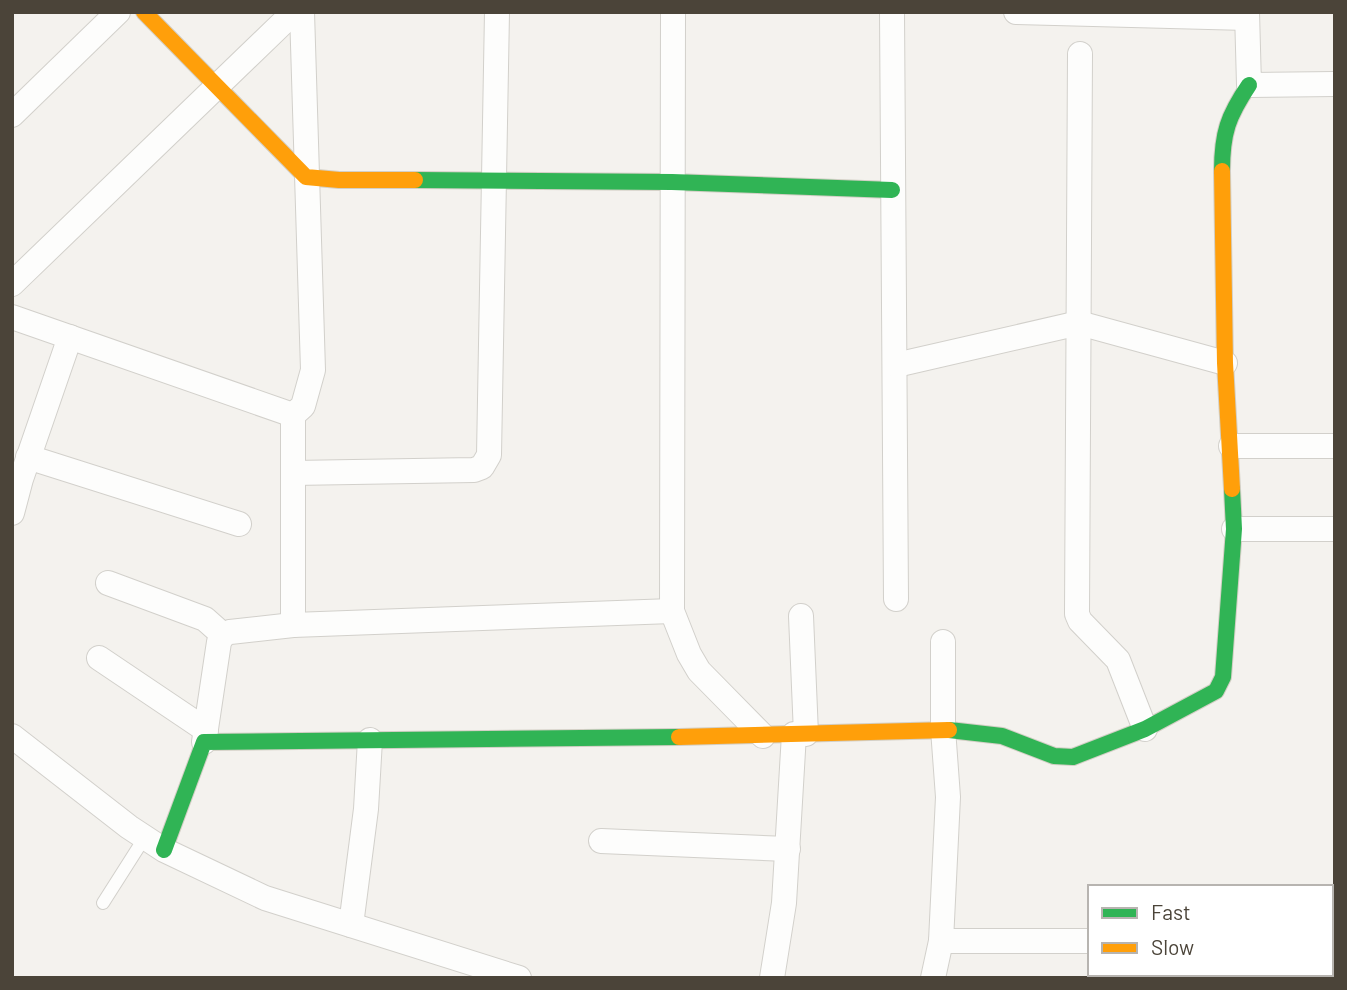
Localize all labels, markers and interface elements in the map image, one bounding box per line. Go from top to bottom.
legend [1088,885,1333,976]
text: Fast [1151,899,1191,924]
text: Slow [1151,934,1194,959]

